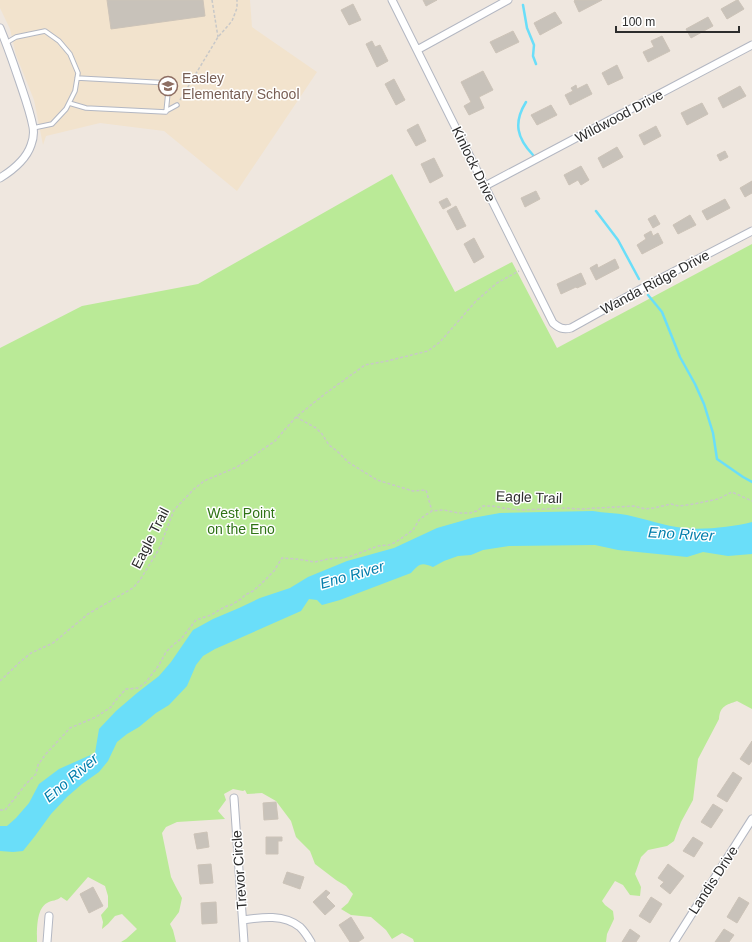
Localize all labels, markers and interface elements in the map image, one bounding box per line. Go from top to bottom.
scale bar [616,8,739,34]
text: 100 m [622,15,655,29]
place label: Easley Elementary School [182,70,300,102]
school or university icon: Easley Elementary School [157,75,179,97]
street label: Wildwood Drive [572,86,666,146]
street label: Kinlock Drive [449,124,499,204]
street label: Wanda Ridge Drive [598,246,712,317]
street label: Eagle Trail [496,488,562,506]
street label: Eagle Trail [128,505,172,571]
park label: West Point on the Eno [207,505,275,537]
water label: Eno River [648,523,715,544]
water label: Eno River [318,557,387,592]
water label: Eno River [40,749,102,805]
street label: Trevor Circle [228,830,250,910]
street label: Landis Drive [685,843,741,917]

